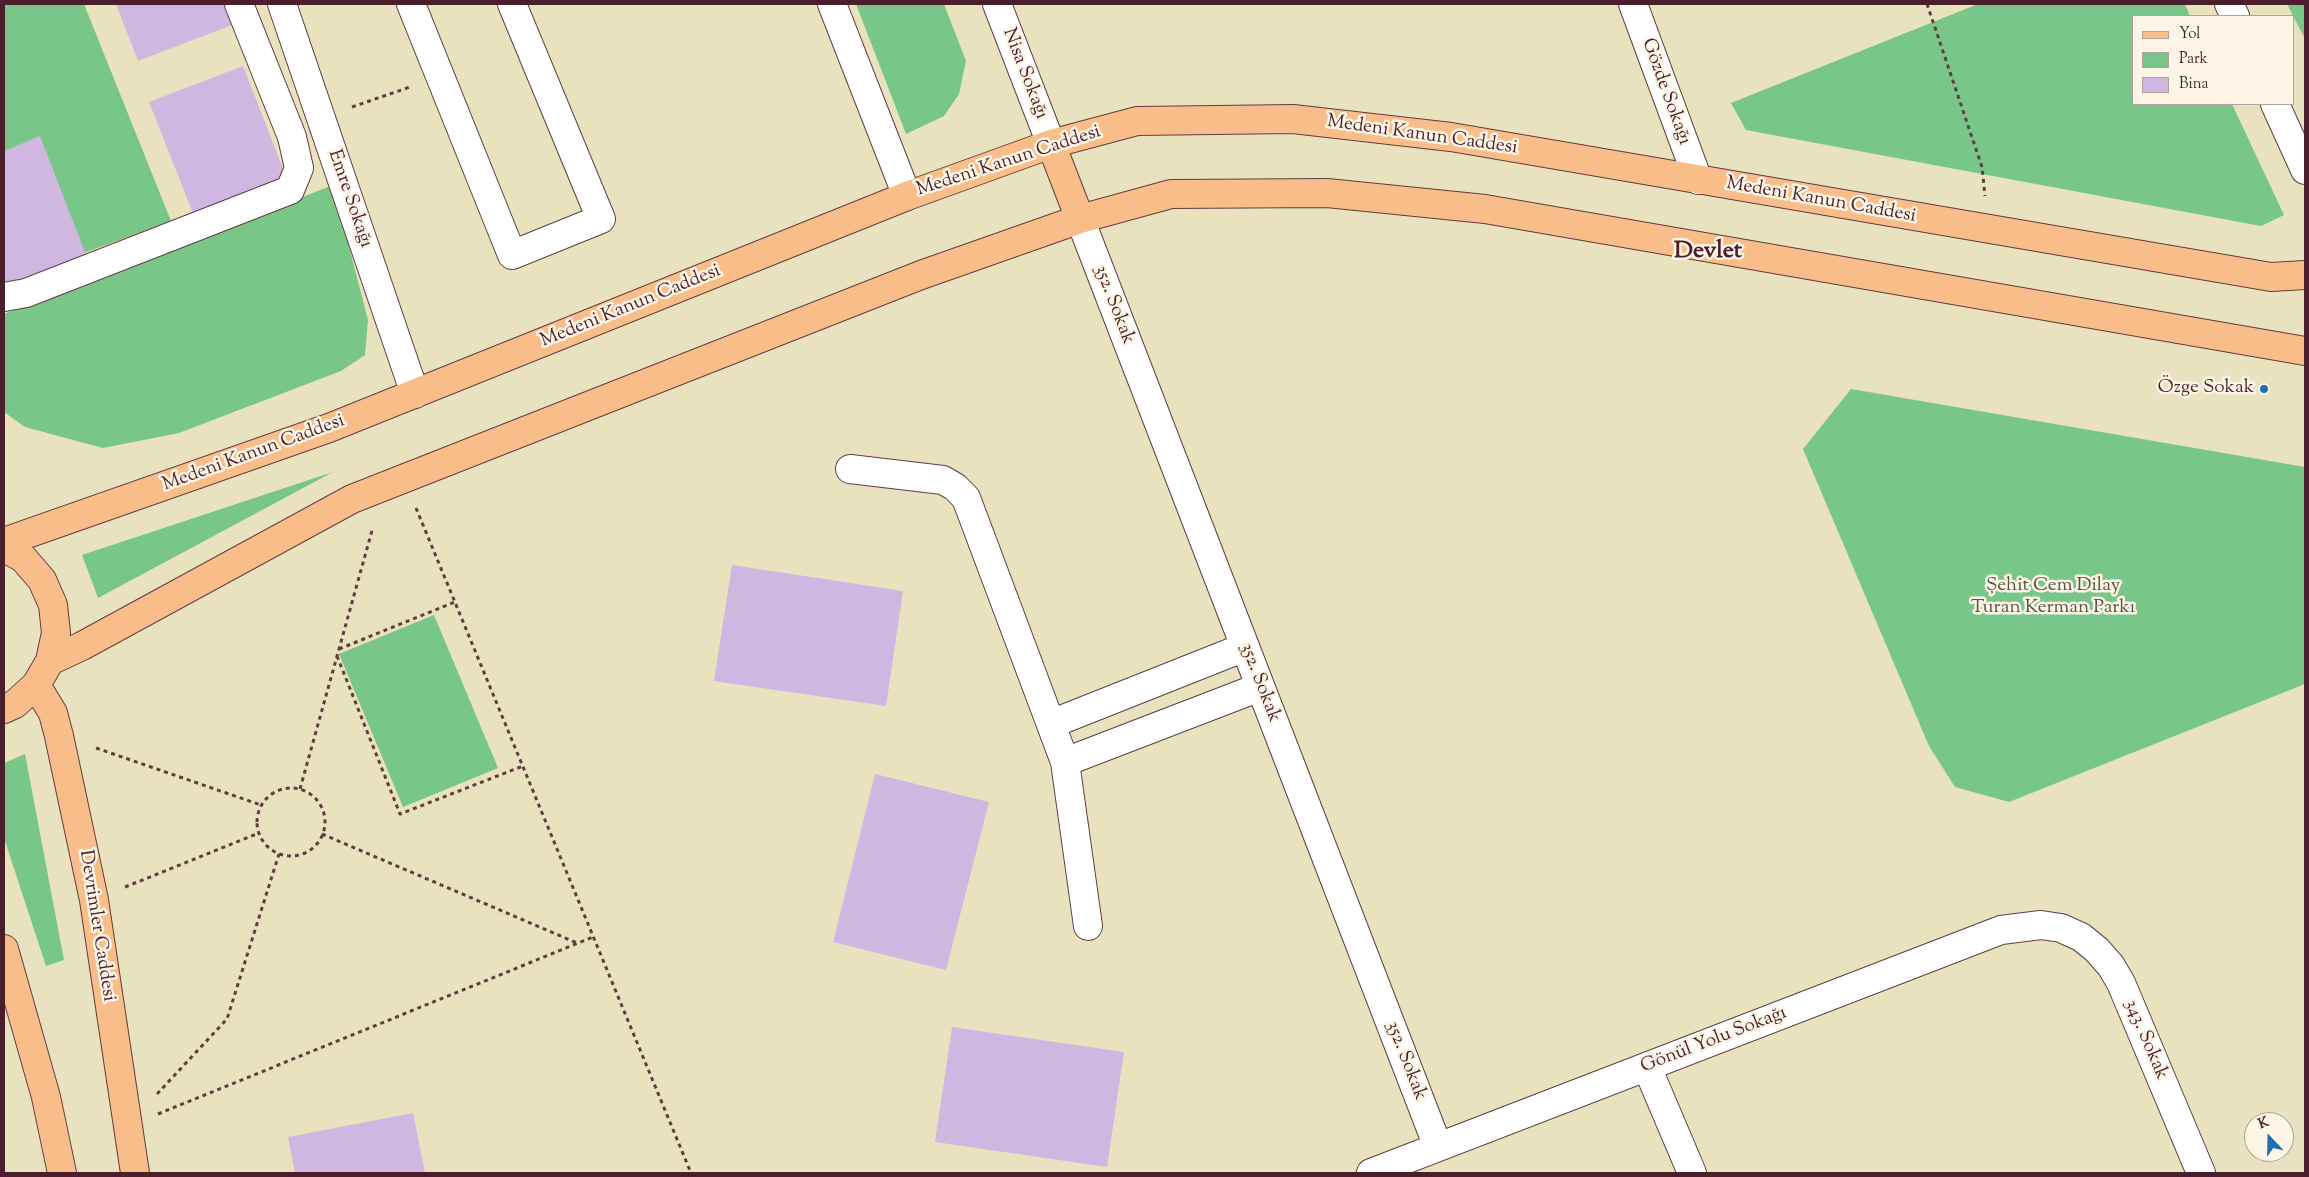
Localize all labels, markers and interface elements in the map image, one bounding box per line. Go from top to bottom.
legend [2132,15,2294,105]
text: Yol [2179,24,2201,45]
street label: Nisa Sokağı [996,25,1052,123]
street label: Gözde Sokağı [1635,36,1695,148]
text: Park [2179,49,2208,70]
text: Bina [2179,74,2209,95]
street label: Medeni Kanun Caddesi [1325,111,1519,161]
street label: Medeni Kanun Caddesi [914,121,1104,203]
street label: Emre Sokağı [322,147,376,251]
street label: Medeni Kanun Caddesi [1724,173,1918,229]
district label: Devlet [1674,239,1742,267]
street label: Medeni Kanun Caddesi [538,260,724,354]
street label: 352. Sokak [1087,262,1139,348]
place label: Özge Sokak [2157,378,2254,400]
marker: Özge Sokak [2258,383,2270,395]
street label: Medeni Kanun Caddesi [160,410,348,498]
park label: Şehit Cem Dilay Turan Kerman Parkı [1971,576,2135,620]
street label: 352. Sokak [1233,640,1285,726]
street label: Devrimler Caddesi [73,849,119,1003]
street label: 343. Sokak [2118,996,2172,1084]
street label: Gönül Yolu Sokağı [1638,1003,1790,1079]
street label: 352. Sokak [1379,1018,1431,1104]
north arrow [2244,1112,2294,1162]
text: K [2256,1113,2272,1135]

